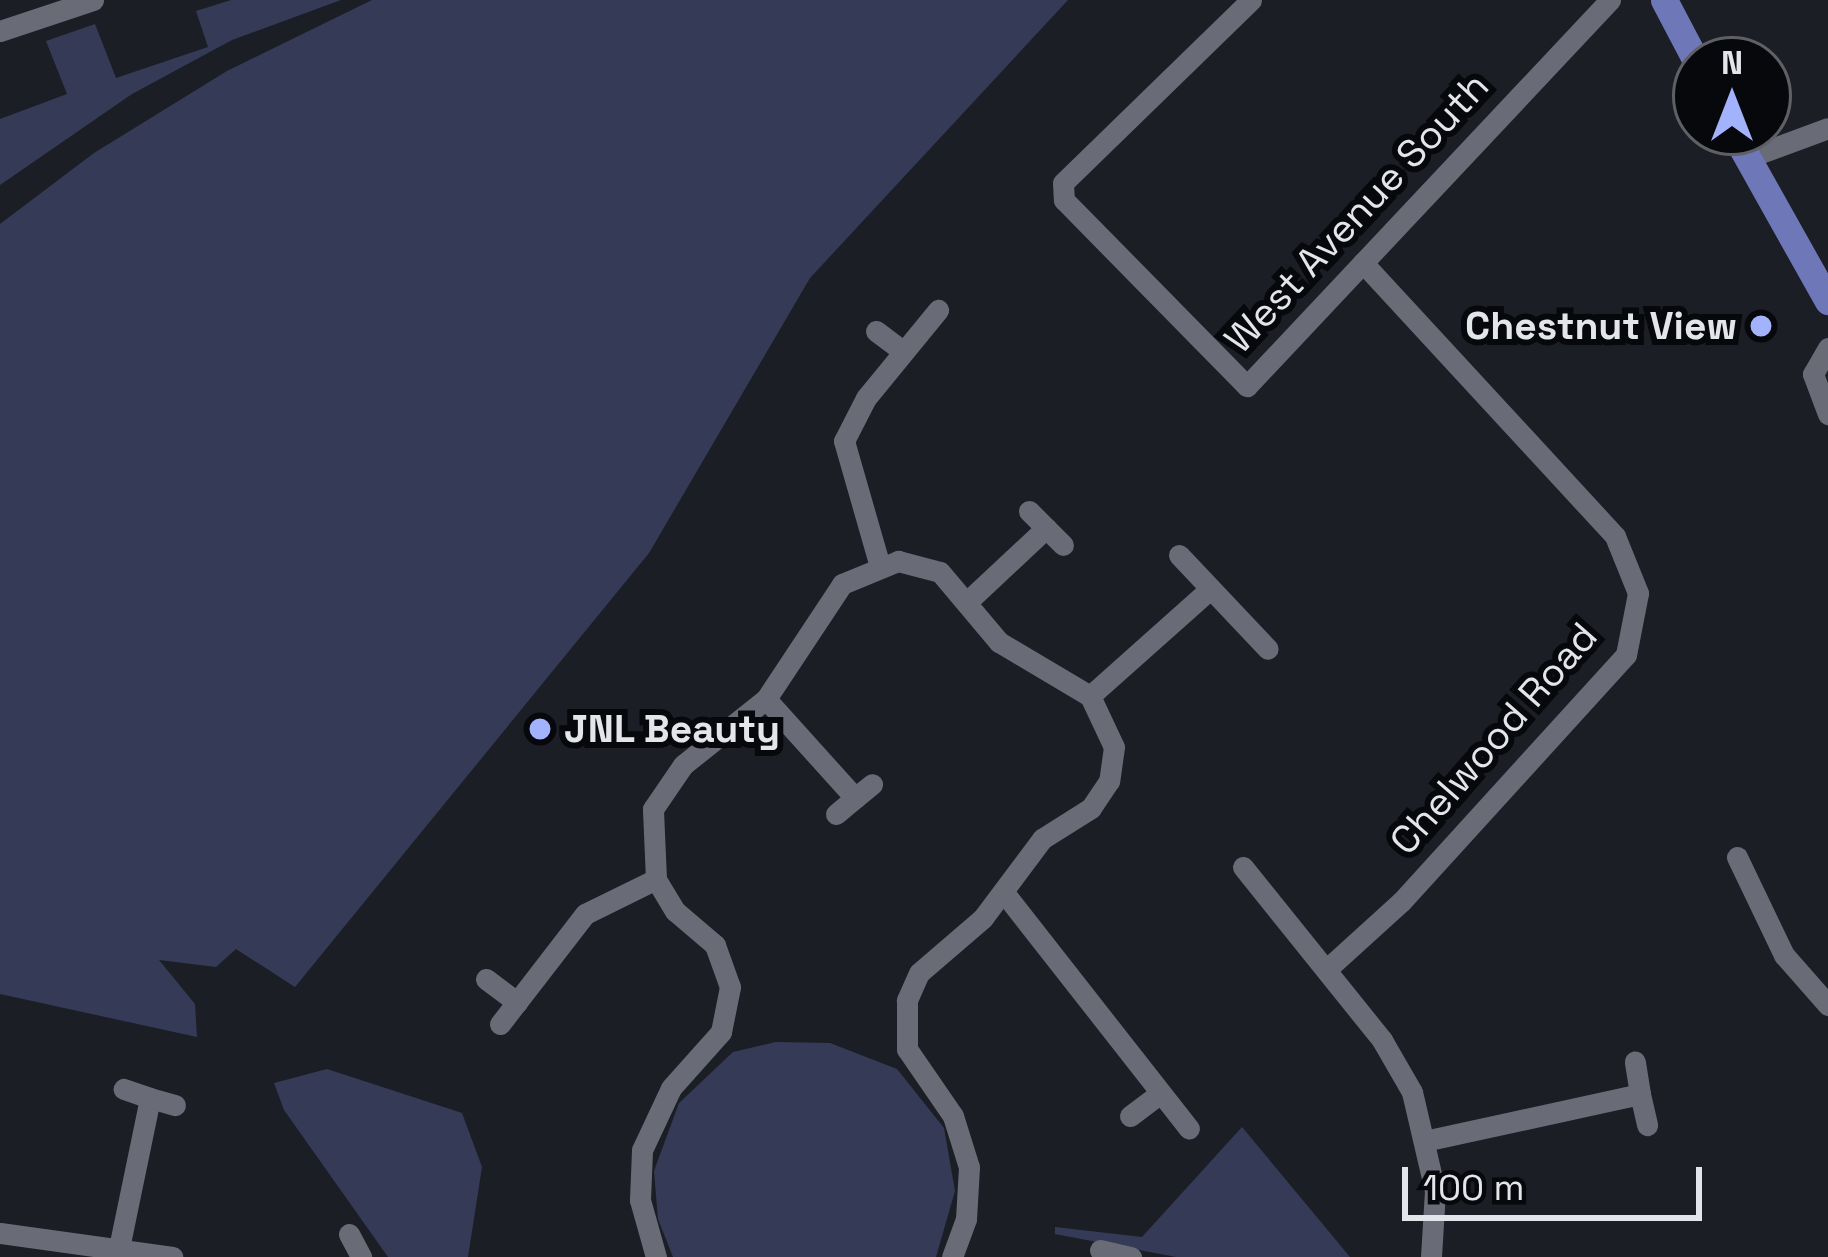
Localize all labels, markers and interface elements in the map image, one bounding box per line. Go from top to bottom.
north arrow [1672,36,1792,156]
text: N [1721,42,1743,84]
street label: West Avenue South [1215,63,1499,363]
place label: Chestnut View [1465,303,1737,349]
marker: Chestnut View [1748,313,1774,339]
street label: Chelwood Road [1381,614,1607,864]
place label: JNL Beauty [564,706,781,752]
marker: JNL Beauty [527,716,553,742]
scale bar [1408,1143,1708,1217]
text: 100 m [1423,1165,1524,1211]

